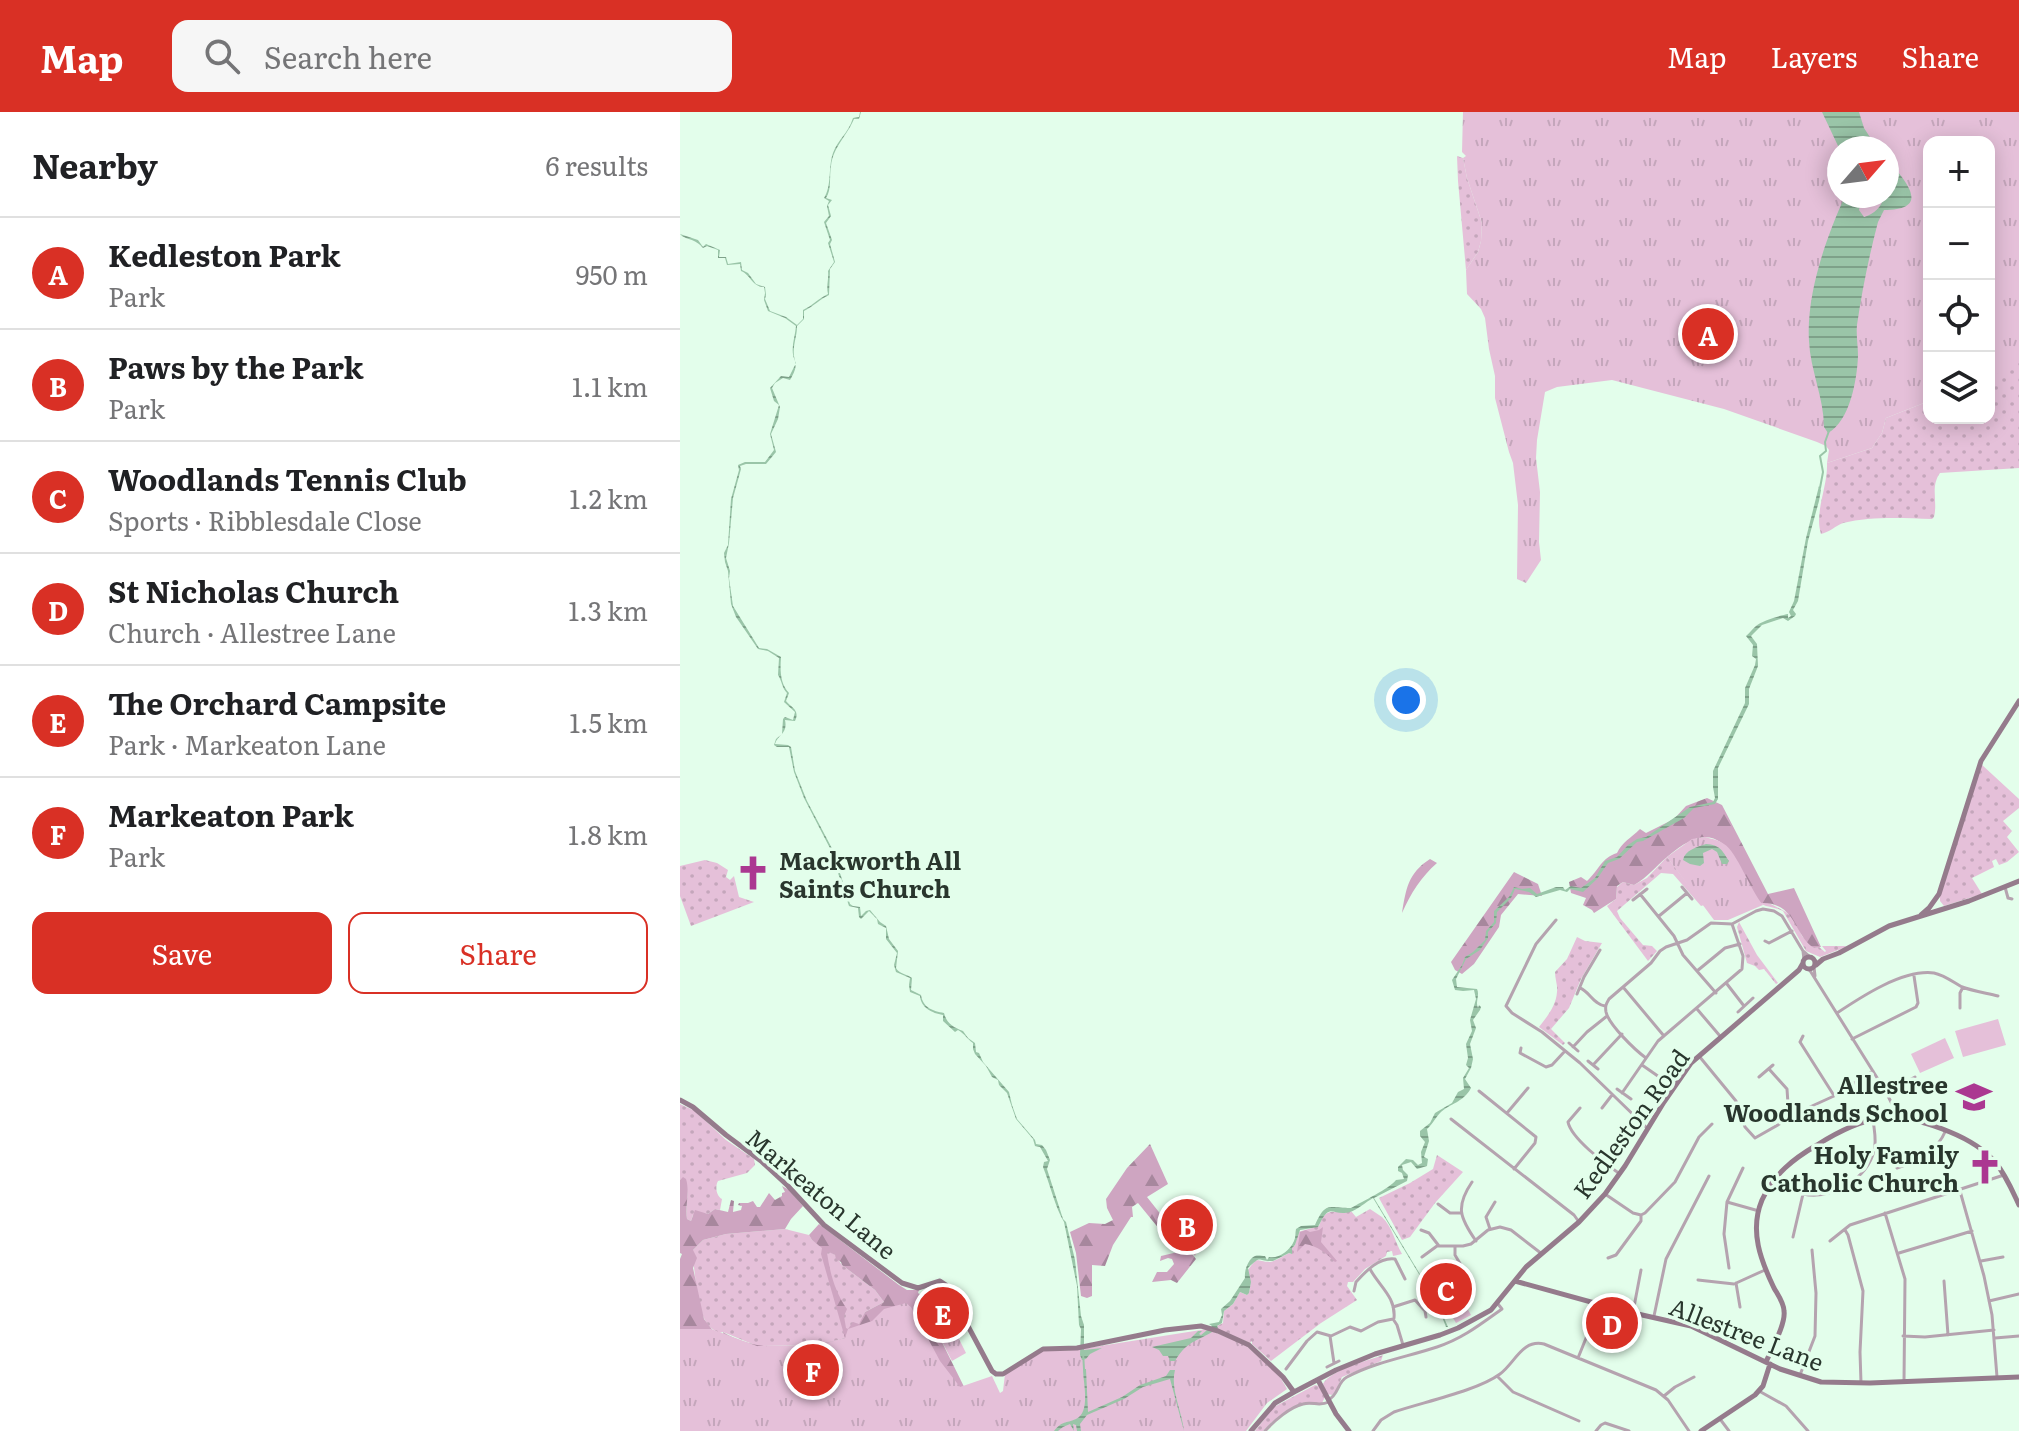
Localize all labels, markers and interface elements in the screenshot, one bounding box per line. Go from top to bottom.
search box [172,20,732,92]
text: Map [40,28,124,85]
icon: search [200,34,244,78]
text: Search here [264,34,432,78]
text: Map [1667,35,1726,77]
text: Layers [1770,35,1857,77]
text: Share [1901,35,1979,77]
north arrow [1827,136,1899,208]
map controls [1923,136,1995,424]
button: + [1923,136,1995,208]
text: Nearby [32,139,158,189]
text: 6 results [545,145,648,184]
button: − [1923,208,1995,280]
text: Kedleston Park [108,232,341,276]
text: A [48,254,68,293]
text: 950 m [576,254,648,293]
text: Park [108,276,165,315]
button: locate [1923,280,1995,352]
pin: A [1682,304,1734,364]
text: Paws by the Park [108,344,364,388]
button: layers [1923,352,1995,424]
text: B [49,366,67,405]
text: 1.1 km [572,366,648,405]
text: Park [108,388,165,427]
text: Woodlands Tennis Club [108,456,467,500]
text: C [49,478,67,517]
text: 1.2 km [569,478,648,517]
text: Sports · Ribblesdale Close [108,500,422,539]
text: St Nicholas Church [108,568,399,612]
text: D [48,590,68,629]
text: 1.3 km [569,590,648,629]
text: Church · Allestree Lane [108,612,396,651]
text: The Orchard Campsite [108,680,446,724]
your location [1386,680,1426,720]
text: E [49,702,67,741]
text: 1.5 km [569,702,648,741]
text: Park · Markeaton Lane [108,724,386,763]
text: Markeaton Park [108,792,354,836]
text: F [50,814,66,853]
text: 1.8 km [568,814,648,853]
text: Park [108,836,165,875]
place label: Mackworth All Saints Church [779,842,962,905]
church icon: Mackworth All Saints Church [734,854,772,892]
button: Save [32,912,332,994]
button: Share [348,912,648,994]
street label: Kedleston Road [1564,1041,1697,1205]
place label: Allestree Woodlands School [1724,1066,1948,1129]
school or university icon: Allestree Woodlands School [1955,1078,1993,1116]
street label: Markeaton Lane [739,1120,905,1266]
place label: Holy Family Catholic Church [1760,1136,1959,1199]
church icon: Holy Family Catholic Church [1966,1148,2004,1186]
pin: B [1161,1195,1213,1255]
pin: C [1420,1259,1472,1319]
pin: E [917,1283,969,1343]
street label: Allestree Lane [1665,1288,1829,1378]
pin: D [1586,1293,1638,1353]
pin: F [787,1340,839,1400]

